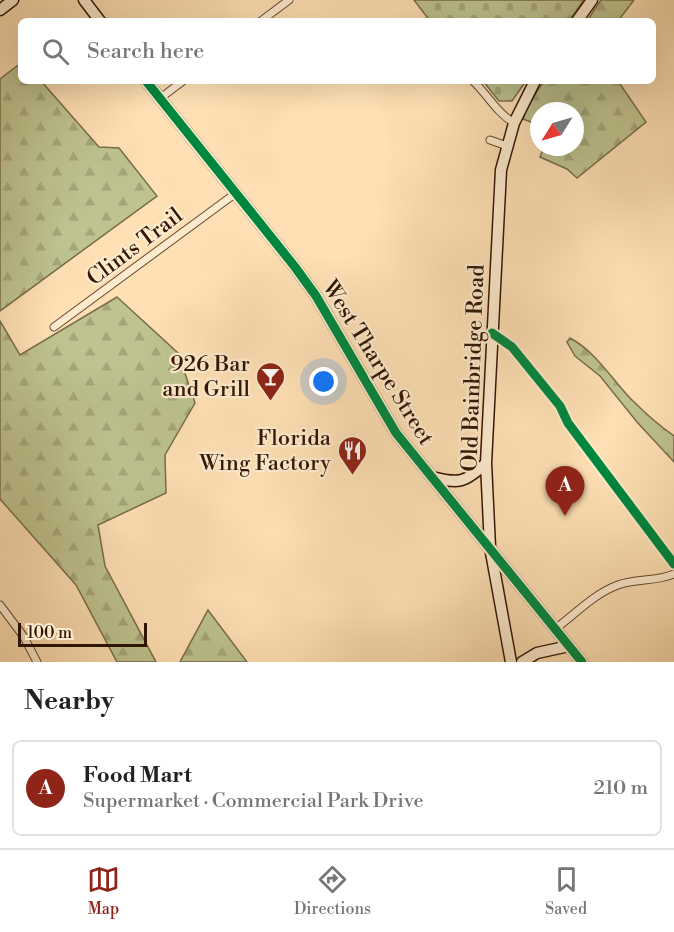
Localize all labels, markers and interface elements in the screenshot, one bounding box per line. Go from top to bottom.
search box [18,18,656,84]
icon: search [39,35,72,68]
text: Search here [87,38,204,65]
north arrow [530,102,584,156]
street label: Clints Trail [82,202,188,292]
street label: Old Bainbridge Road [456,263,491,472]
street label: West Tharpe Street [316,275,439,450]
place label: 926 Bar and Grill [162,351,250,403]
bar icon: 926 Bar and Grill [255,360,287,402]
your location [309,367,338,396]
place label: Florida Wing Factory [198,425,332,477]
restaurant icon: Florida Wing Factory [336,434,368,476]
pin: A [546,466,584,516]
scale bar [18,620,147,648]
text: 100 m [27,623,72,643]
text: Nearby [24,685,114,717]
text: Food Mart [83,762,192,789]
text: A [38,776,53,801]
text: 210 m [593,776,648,801]
text: Supermarket · Commercial Park Drive [83,789,424,814]
tab: Map [87,863,120,919]
tab: Directions [294,863,371,919]
tab: Saved [545,863,587,919]

